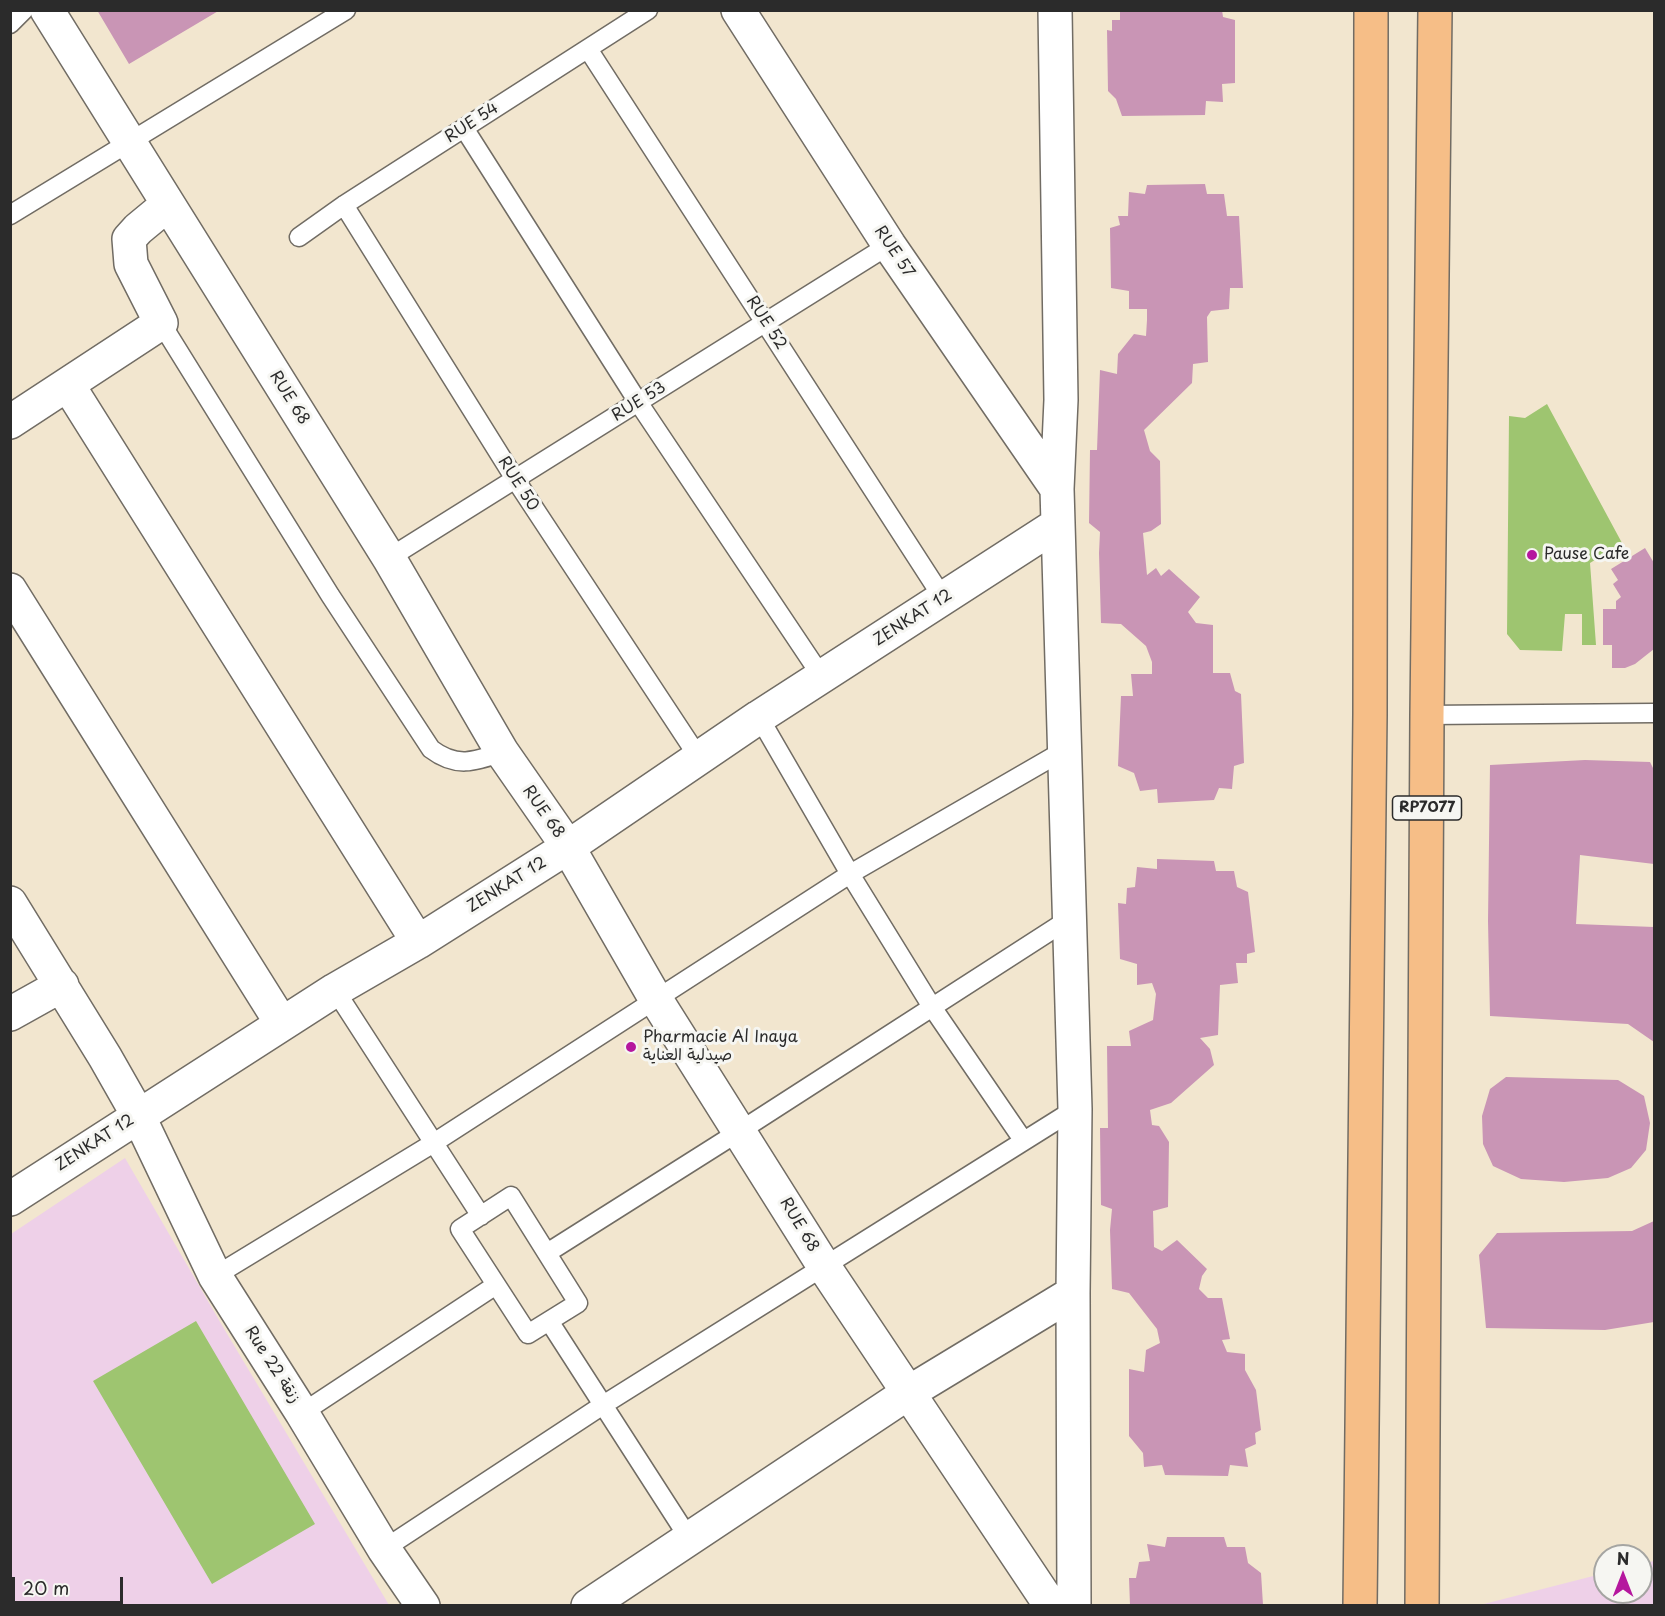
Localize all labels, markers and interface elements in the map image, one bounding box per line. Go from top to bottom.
street label: RUE 54 [442,99,502,147]
street label: RUE 57 [870,223,918,281]
street label: RUE 52 [742,293,790,353]
street label: RUE 68 [265,367,313,429]
street label: RUE 53 [609,378,669,426]
street label: RUE 50 [493,453,543,515]
place label: Pause Cafe [1544,545,1629,565]
marker: Pause Cafe [1525,548,1539,562]
street label: ZENKAT 12 [870,586,956,650]
street label: RUE 68 [518,782,568,842]
road number: RP7077 [1392,796,1462,820]
street label: ZENKAT 12 [464,853,550,917]
place label: Pharmacie Al Inaya صيدلية العناية [643,1028,798,1066]
marker: Pharmacie Al Inaya صيدلية العناية [624,1040,638,1054]
street label: ZENKAT 12 [52,1111,138,1175]
street label: RUE 68 [775,1194,823,1256]
street label: Rue 22 زنقة [240,1323,304,1407]
north arrow [1593,1544,1653,1604]
text: N [1617,1546,1629,1570]
scale bar [15,1565,126,1603]
text: 20 m [23,1574,69,1601]

